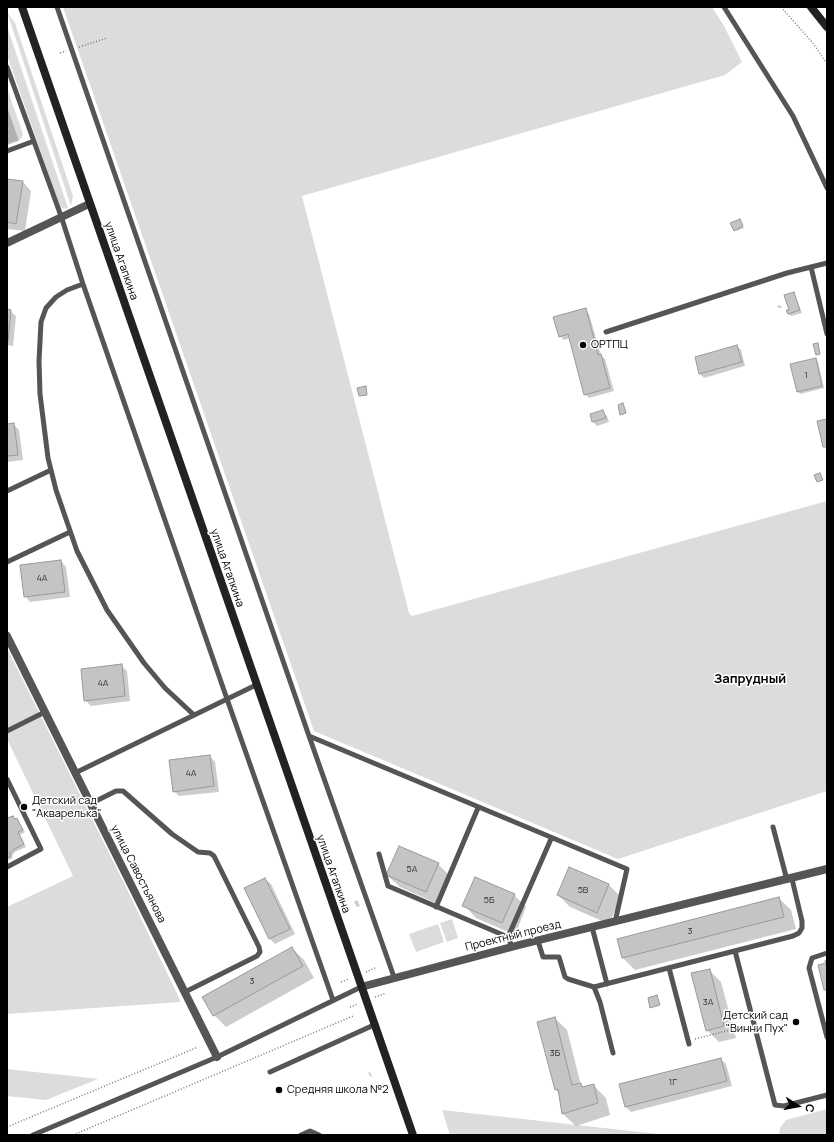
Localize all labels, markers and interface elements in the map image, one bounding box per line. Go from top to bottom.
street label: улица Агапкина [101,220,141,302]
place label: ОРТПЦ [591,338,628,352]
marker: ОРТПЦ [578,340,588,350]
house number: 1 [804,370,808,380]
street label: улица Агапкина [207,527,247,609]
house number: 4А [36,573,48,583]
district label: Запрудный [714,671,786,687]
house number: 4А [97,678,109,688]
house number: 4А [185,768,197,778]
place label: Детский сад "Акварелька" [32,794,102,820]
marker: Детский сад "Акварелька" [19,802,29,812]
street label: улица Савостьянова [108,823,168,925]
street label: улица Агапкина [313,833,353,915]
house number: 5А [407,864,417,874]
house number: 5В [578,885,588,895]
house number: 5Б [484,895,494,905]
street label: Проектный проезд [464,918,562,954]
house number: 3 [688,926,692,936]
house number: 3 [250,976,254,986]
house number: 3А [703,997,713,1007]
place label: Детский сад "Винни Пух" [723,1009,788,1035]
marker: Детский сад "Винни Пух" [791,1017,801,1027]
house number: 3Б [550,1048,560,1058]
house number: 1Г [669,1077,677,1087]
place label: Средняя школа №2 [287,1083,389,1097]
marker: Средняя школа №2 [274,1085,284,1095]
north arrow [778,1086,818,1126]
text: С [802,1103,818,1114]

